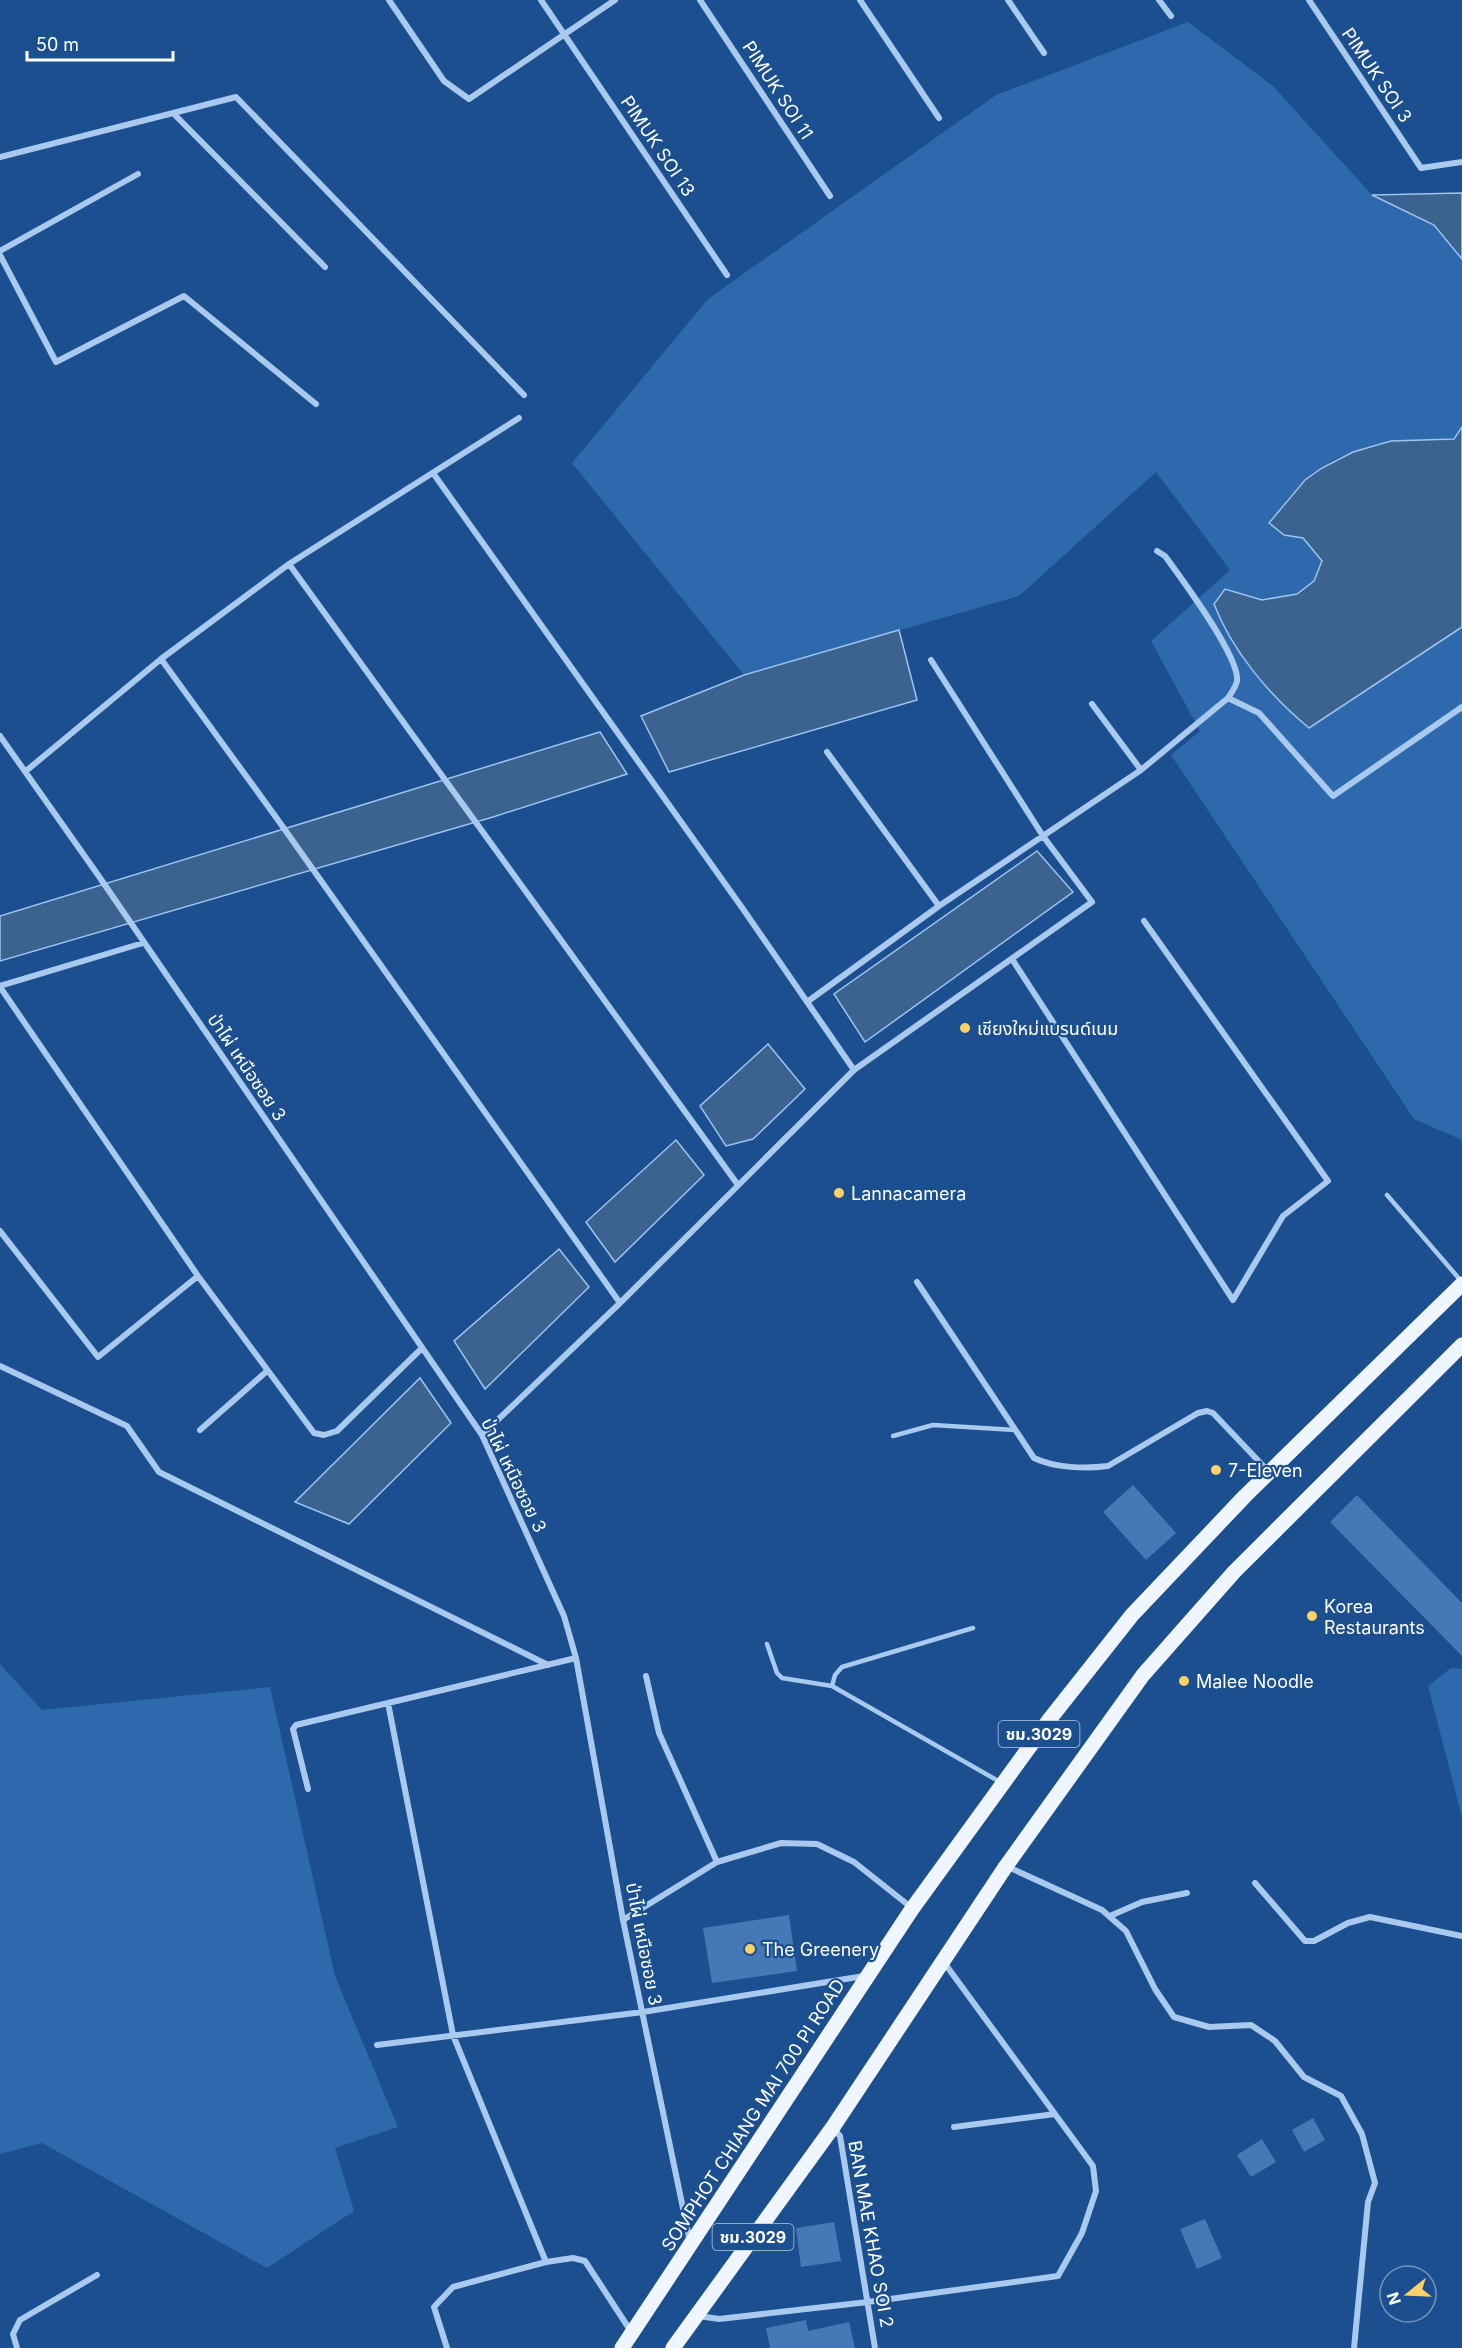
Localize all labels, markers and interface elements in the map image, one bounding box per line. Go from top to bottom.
scale bar [27,24,172,62]
street label: PIMUK SOI 3 [1338,24,1416,126]
text: 50 m [36,34,79,55]
street label: PIMUK SOI 11 [738,37,818,143]
street label: PIMUK SOI 13 [617,92,699,200]
street label: ป่าไผ่ เหนือซอย 3 [203,1009,291,1125]
place label: เชียงใหม่แบรนด์เนม [977,1018,1118,1039]
marker: เชียงใหม่แบรนด์เนม [958,1021,972,1035]
place label: Lannacamera [851,1183,966,1204]
marker: Lannacamera [832,1186,846,1200]
street label: ป่าไผ่ เหนือซอย 3 [477,1414,551,1536]
place label: 7-Eleven [1228,1460,1303,1481]
marker: 7-Eleven [1209,1463,1223,1477]
place label: Korea Restaurants [1324,1596,1425,1638]
marker: Korea Restaurants [1305,1609,1319,1623]
place label: Malee Noodle [1196,1671,1314,1692]
marker: Malee Noodle [1177,1674,1191,1688]
road number: ชม.3029 [998,1721,1080,1747]
street label: ป่าไผ่ เหนือซอย 3 [622,1881,666,2007]
place label: The Greenery [762,1939,879,1960]
marker: The Greenery [743,1942,757,1956]
street label: SOMPHOT CHIANG MAI 700 PI ROAD [657,1975,849,2255]
street label: BAN MAE KHAO SOI 2 [844,2139,898,2329]
road number: ชม.3029 [712,2224,794,2250]
north arrow [1378,2264,1438,2324]
text: N [1382,2290,1405,2308]

